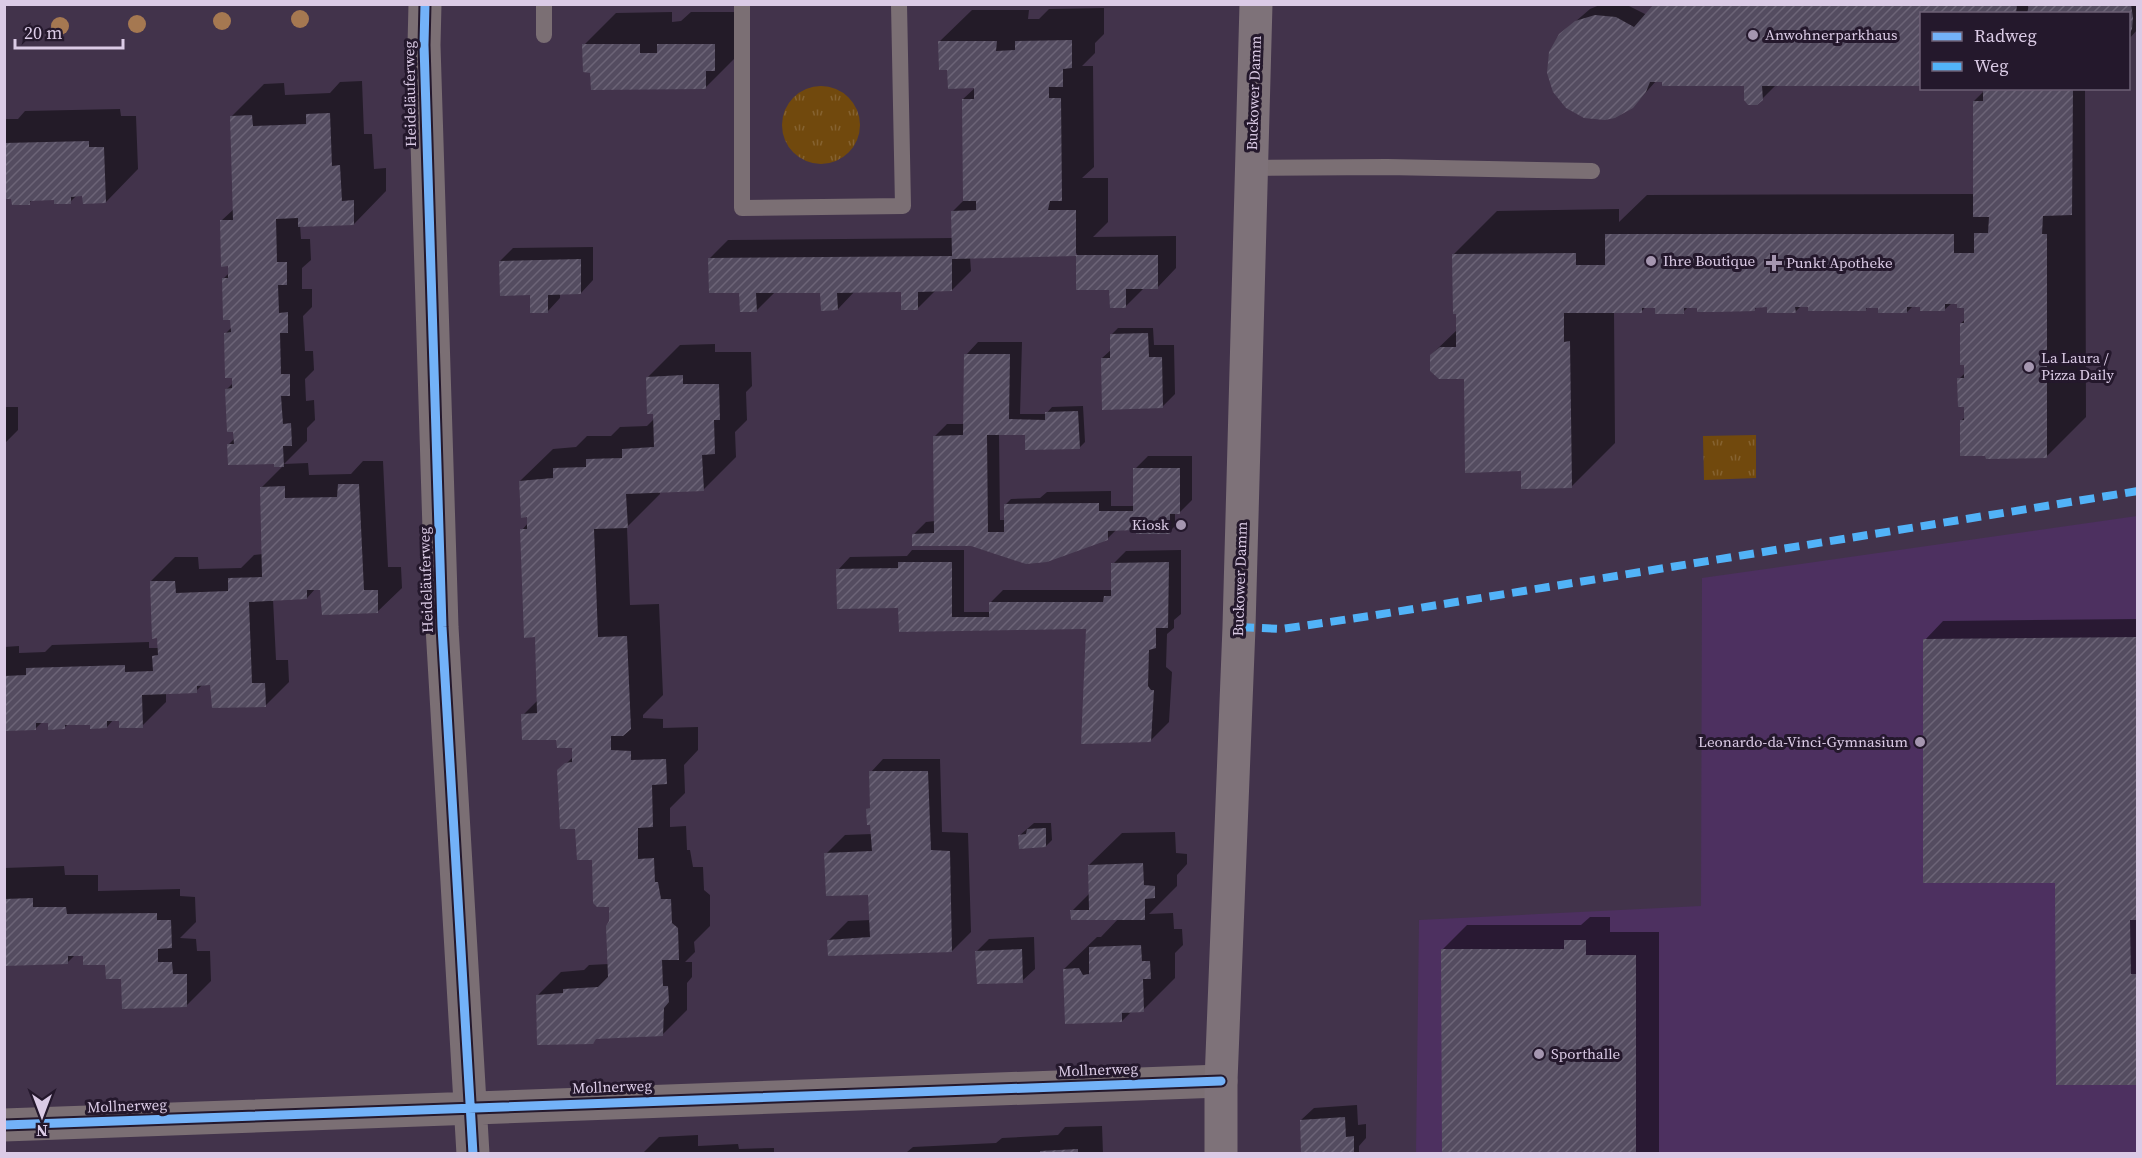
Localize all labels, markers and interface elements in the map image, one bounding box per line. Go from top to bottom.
scale bar [15,12,123,50]
legend [1920,12,2130,90]
text: 20 m [24,20,62,45]
text: Radweg [1974,23,2037,48]
place label: Anwohnerparkhaus [1765,24,1898,45]
marker: Anwohnerparkhaus [1746,28,1760,42]
street label: Buckower Damm [1241,35,1266,151]
street label: Heideläuferweg [398,41,421,147]
text: Weg [1974,53,2009,78]
place label: Ihre Boutique [1663,250,1755,271]
place label: Punkt Apotheke [1786,252,1893,273]
marker: Ihre Boutique [1644,254,1658,268]
marker: Punkt Apotheke [1767,256,1781,270]
place label: La Laura / Pizza Daily [2041,347,2114,385]
marker: La Laura / Pizza Daily [2022,360,2036,374]
place label: Kiosk [1132,514,1170,535]
marker: Kiosk [1174,518,1188,532]
street label: Buckower Damm [1227,521,1252,637]
street label: Heideläuferweg [413,526,438,633]
place label: Leonardo-da-Vinci-Gymnasium [1698,731,1908,752]
marker: Leonardo-da-Vinci-Gymnasium [1913,735,1927,749]
place label: Sporthalle [1551,1043,1621,1064]
marker: Sporthalle [1532,1047,1546,1061]
street label: Mollnerweg [1058,1058,1139,1081]
street label: Mollnerweg [572,1075,653,1098]
north arrow [12,1086,72,1146]
street label: Mollnerweg [87,1094,168,1117]
text: N [36,1120,48,1142]

